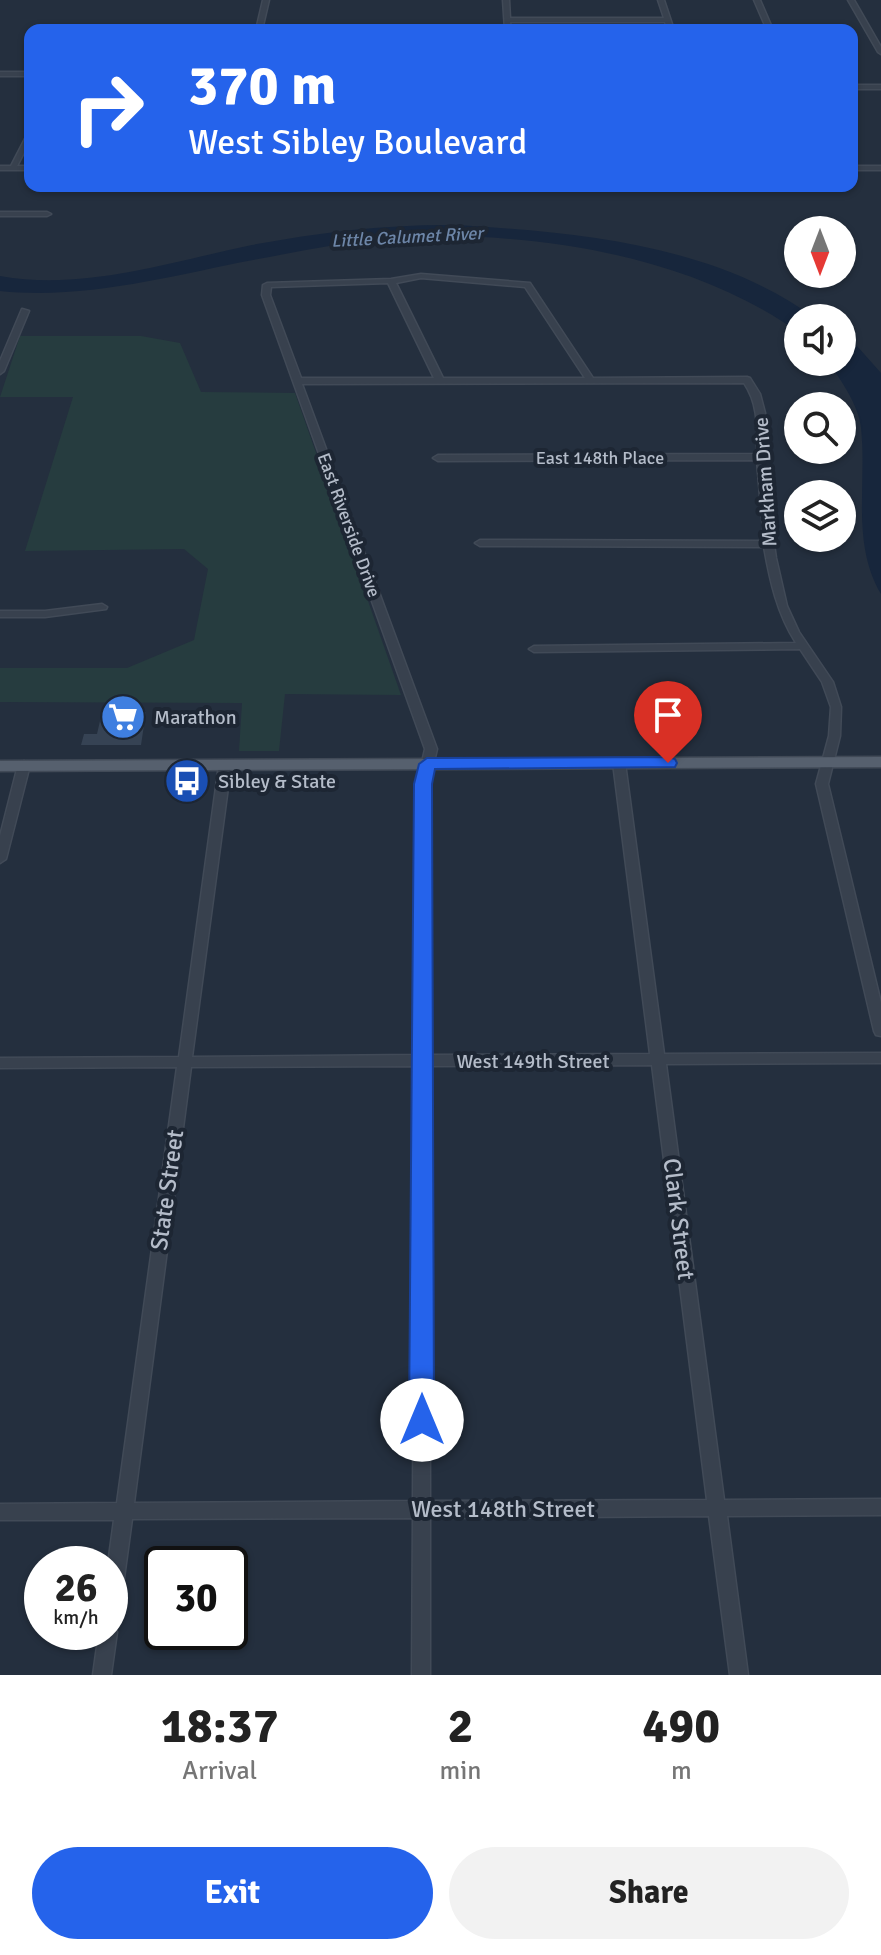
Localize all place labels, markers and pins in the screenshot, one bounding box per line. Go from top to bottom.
pin [634,681,702,763]
supermarket icon: Marathon [99,693,147,741]
place label: Marathon [154,705,237,730]
bus stop icon: Sibley & State [163,757,211,805]
place label: Sibley & State [218,769,336,794]

